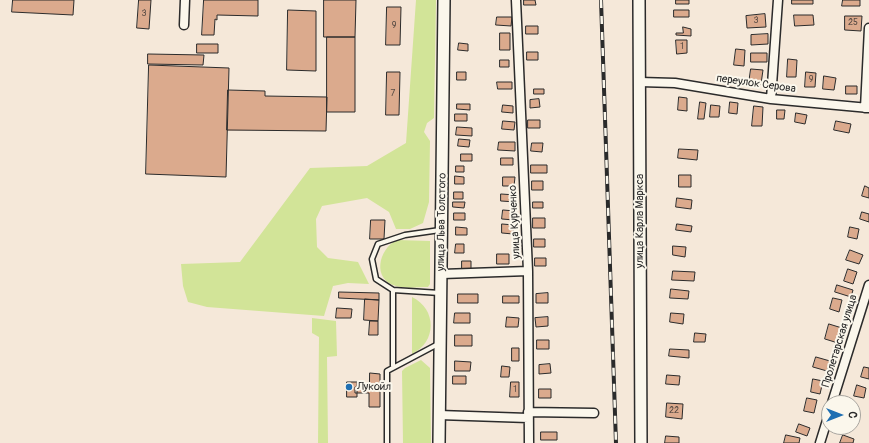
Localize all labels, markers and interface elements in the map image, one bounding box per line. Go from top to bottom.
house number: 3 [141,9,147,19]
house number: 3 [753,16,759,26]
house number: 25 [848,18,858,28]
house number: 9 [392,21,396,31]
house number: 1 [680,42,684,52]
street label: переулок Серова [716,72,796,96]
house number: 9 [809,75,813,85]
house number: 7 [391,89,395,99]
street label: улица Льва Толстого [435,173,449,271]
street label: улица Карла Маркса [633,174,647,268]
street label: улица Курченко [506,185,524,259]
street label: Пролетарская улица [820,293,860,389]
place label: Лукойл [357,380,391,394]
marker: Лукойл [344,382,354,392]
house number: 1 [513,385,517,395]
north arrow [821,395,861,435]
house number: 22 [669,406,679,416]
text: С [846,412,859,418]

